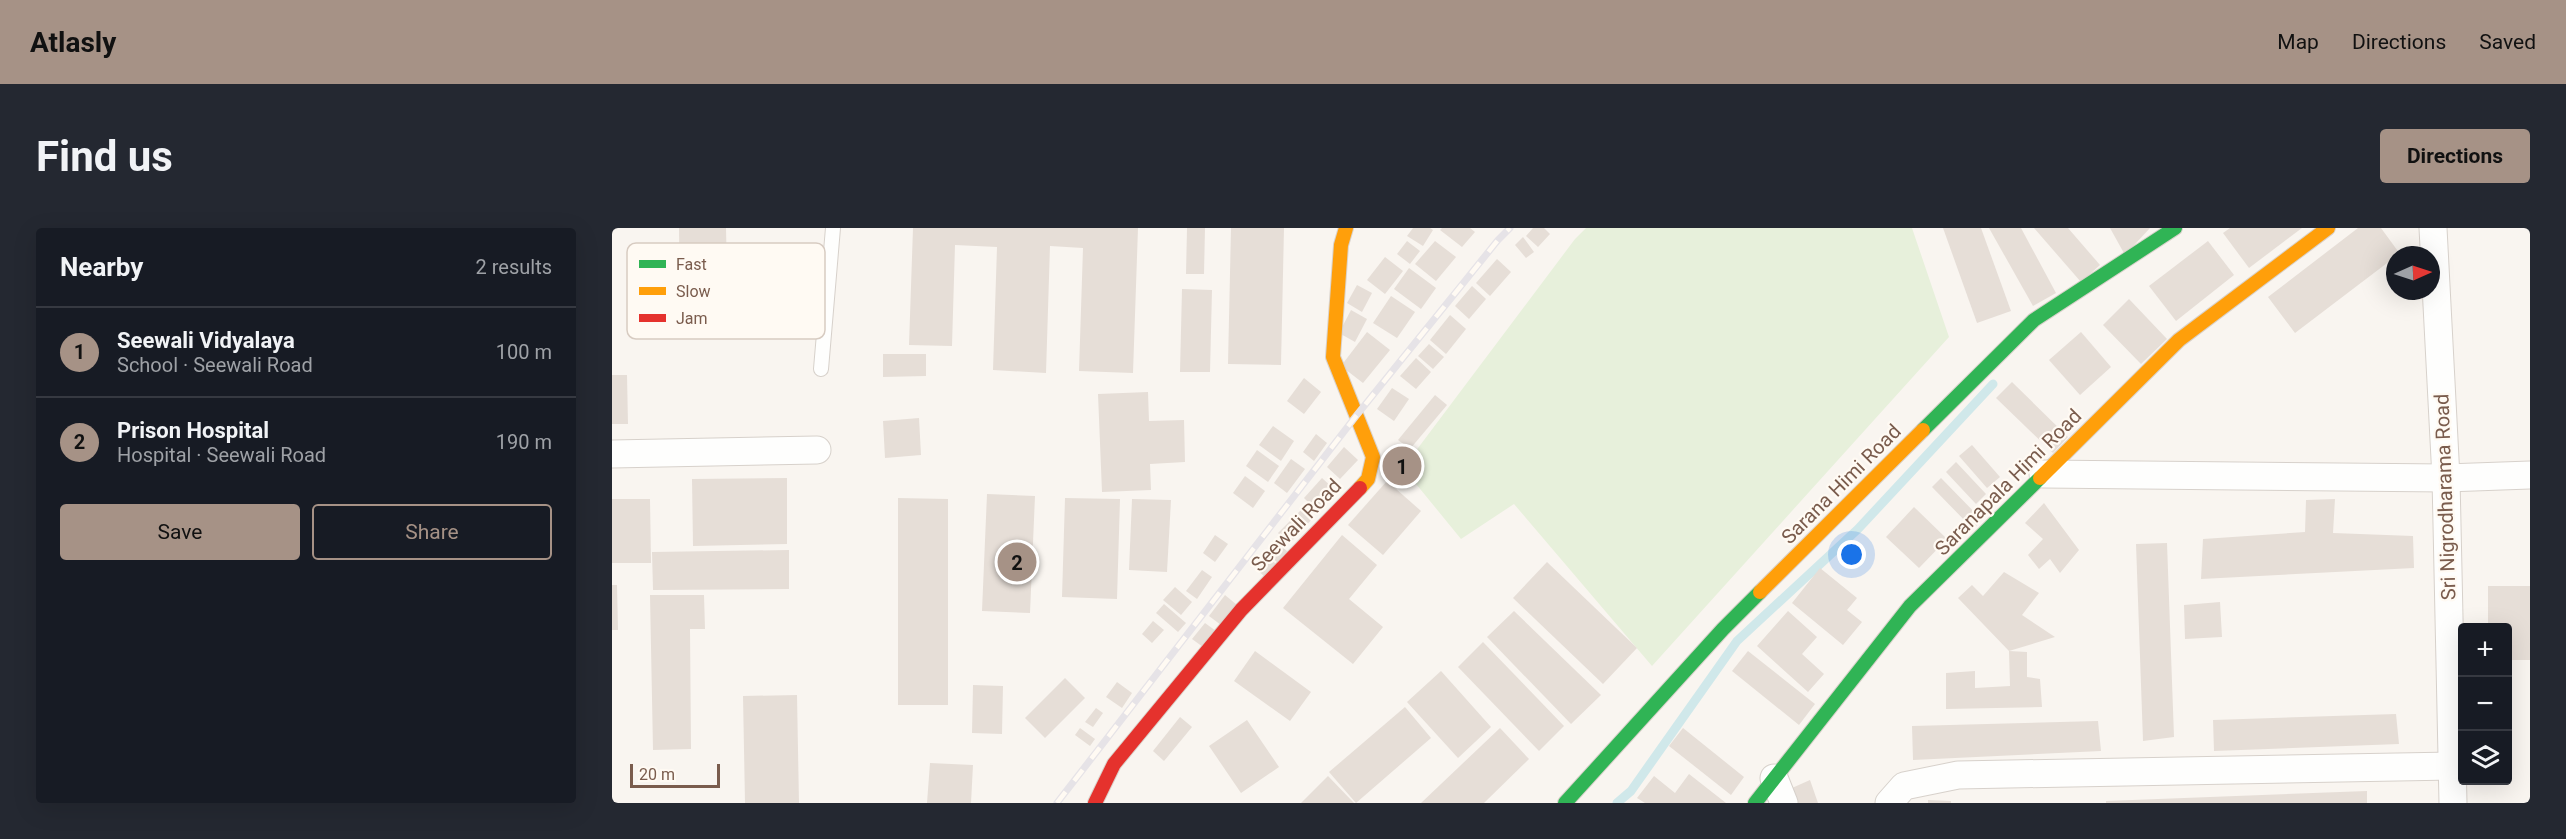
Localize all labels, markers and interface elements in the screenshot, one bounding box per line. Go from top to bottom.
text: Atlasly [30,26,116,59]
text: Map [2277,30,2319,54]
text: Directions [2352,30,2446,54]
text: Saved [2479,30,2536,54]
button: Directions [2380,129,2530,183]
text: Find us [36,132,173,181]
legend [627,243,825,339]
north arrow [2386,246,2440,300]
text: Nearby [60,252,143,282]
text: 2 results [476,255,552,279]
text: Fast [676,255,707,274]
text: Slow [676,282,711,301]
text: Jam [676,309,708,328]
text: Seewali Vidyalaya [117,328,295,353]
text: 1 [74,340,85,364]
text: 100 m [496,340,552,364]
text: School · Seewali Road [117,353,313,377]
street label: Sri Nigrodharama Road [2429,393,2461,601]
street label: Saranapala Himi Road [1930,404,2086,560]
text: Prison Hospital [117,418,269,443]
street label: Sarana Himi Road [1776,419,1906,549]
text: 2 [74,430,85,454]
text: 190 m [496,430,552,454]
text: Hospital · Seewali Road [117,443,326,467]
pin: 1 [1382,444,1422,488]
street label: Seewali Road [1246,474,1346,576]
button: Save [60,504,300,560]
button: Share [312,504,552,560]
pin: 2 [998,540,1036,584]
your location [1837,540,1866,569]
map controls [2458,623,2512,785]
button: + [2458,623,2512,677]
button: − [2458,677,2512,731]
button: layers [2458,731,2512,785]
scale bar [630,761,720,788]
text: 20 m [639,765,675,784]

